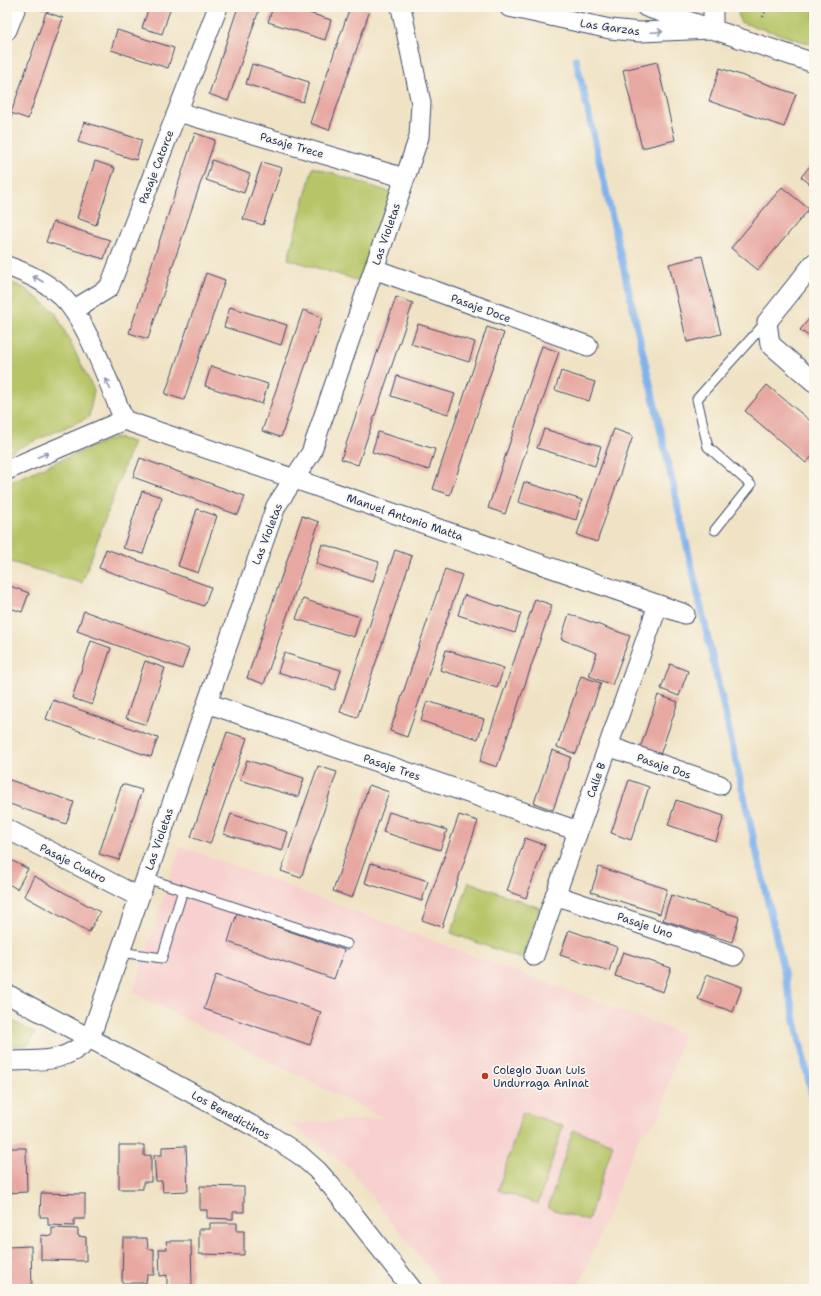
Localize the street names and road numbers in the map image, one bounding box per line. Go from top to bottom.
street label: Las Garzas [579,16,641,39]
street label: Pasaje Catorce [135,128,177,206]
street label: Pasaje Trece [258,129,325,162]
street label: Las Violetas [369,201,404,267]
street label: Pasaje Doce [449,291,513,326]
street label: Manuel Antonio Matta [345,490,465,545]
street label: Las Violetas [249,501,286,567]
street label: Pasaje Dos [635,750,693,783]
street label: Pasaje Tres [361,751,422,784]
street label: Calle B [583,760,610,800]
street label: Las Violetas [142,806,177,872]
street label: Pasaje Cuatro [37,840,109,887]
street label: Pasaje Uno [615,909,675,942]
street label: Los Benedictinos [189,1088,273,1143]

